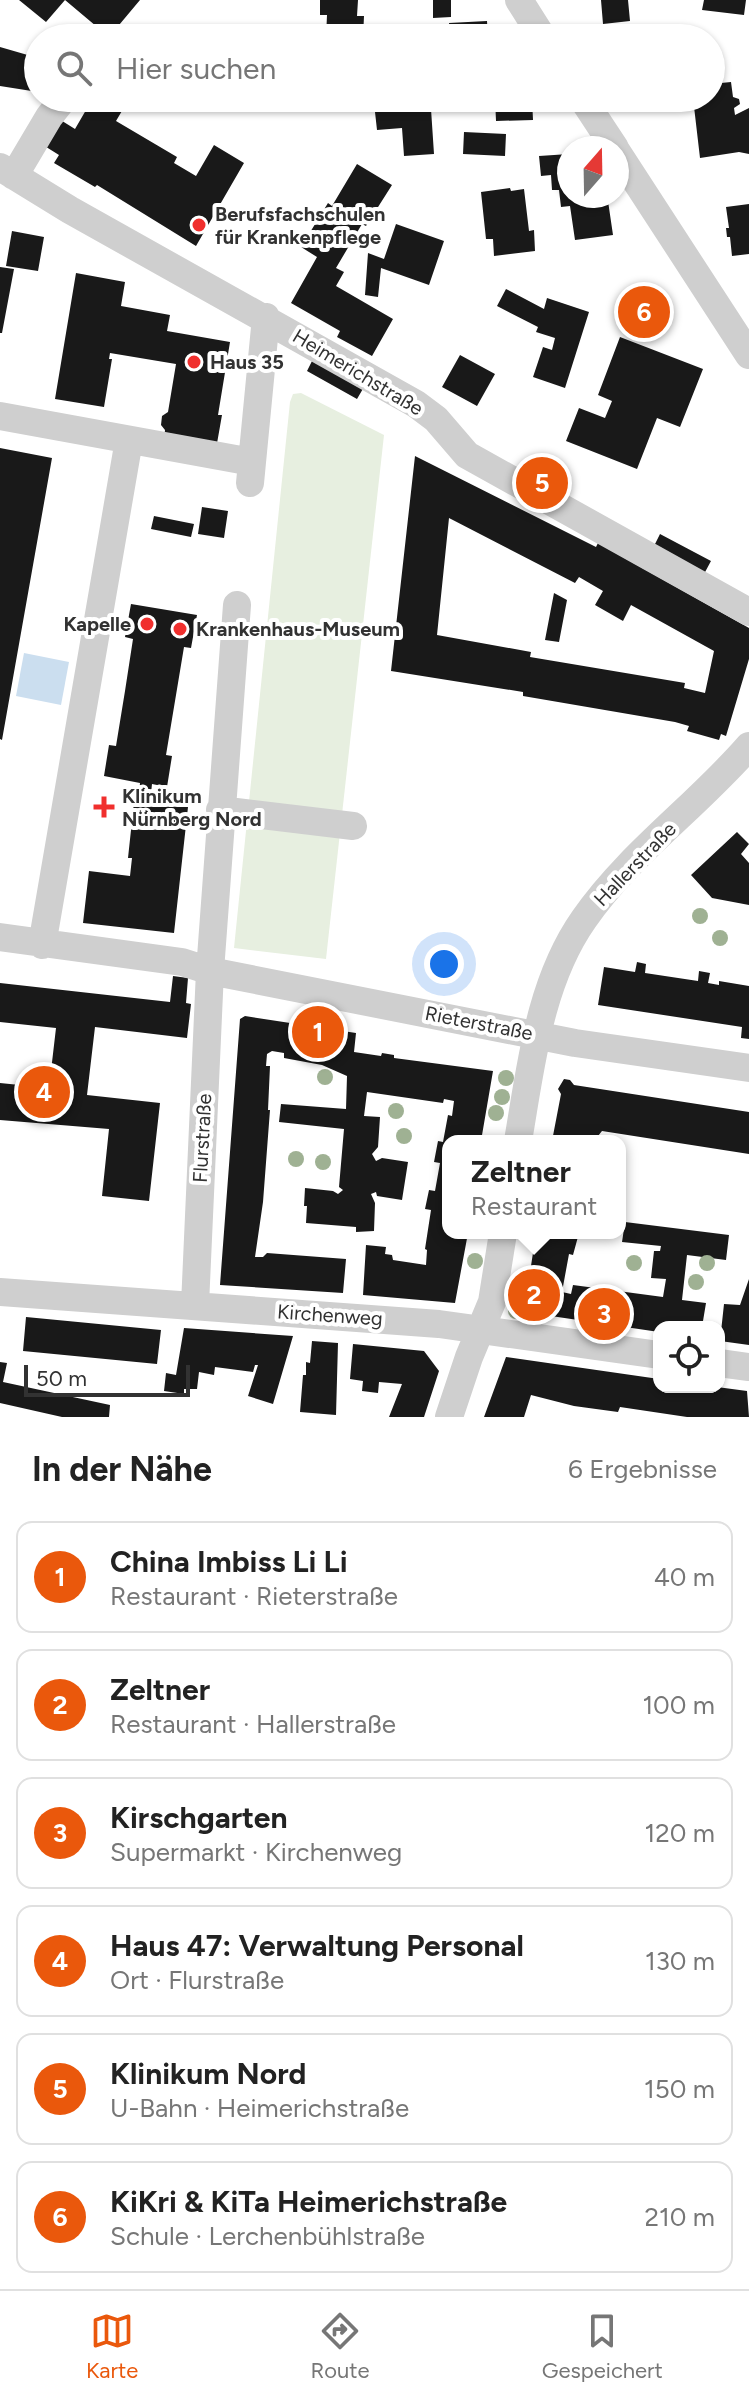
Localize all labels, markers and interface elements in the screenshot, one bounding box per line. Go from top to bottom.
search box [24,24,725,112]
icon: search [52,46,96,90]
text: Hier suchen [116,50,276,87]
north arrow [557,136,629,208]
place label: Berufsfachschulen für Krankenpflege [215,202,385,249]
marker: Berufsfachschulen für Krankenpflege [190,216,208,234]
pin: 6 [618,282,670,342]
street label: Heimerichstraße [288,324,428,420]
place label: Haus 35 [210,350,284,374]
marker: Haus 35 [185,353,203,371]
pin: 5 [516,453,568,513]
place label: Kapelle [64,612,131,636]
marker: Kapelle [138,615,156,633]
place label: Krankenhaus-Museum [196,617,400,641]
marker: Krankenhaus-Museum [171,620,189,638]
place label: Klinikum Nürnberg Nord [122,784,262,831]
marker: Klinikum Nürnberg Nord [93,796,115,818]
street label: Hallerstraße [589,817,681,911]
your location [424,944,464,984]
street label: Rieterstraße [423,1001,535,1045]
pin: 1 [292,1002,344,1062]
pin: 4 [18,1062,70,1122]
street label: Flurstraße [188,1093,216,1183]
popup [442,1135,626,1239]
text: Zeltner [471,1153,571,1190]
text: Restaurant [471,1190,597,1222]
pin: 2 [508,1265,560,1325]
pin: 3 [578,1284,630,1344]
street label: Kirchenweg [276,1299,384,1331]
map controls [653,1321,725,1393]
button: locate [653,1321,725,1393]
scale bar [24,1361,190,1397]
text: 50 m [36,1365,87,1392]
text: In der Nähe [32,1449,212,1490]
text: 6 Ergebnisse [568,1453,717,1485]
text: China Imbiss Li Li [110,1543,348,1580]
text: 1 [55,1561,65,1593]
text: 40 m [654,1561,715,1593]
text: Restaurant · Rieterstraße [110,1580,398,1612]
text: Zeltner [110,1671,210,1708]
text: 2 [52,1689,68,1721]
text: 100 m [642,1689,715,1721]
text: Restaurant · Hallerstraße [110,1708,396,1740]
text: Kirschgarten [110,1799,288,1836]
text: 3 [53,1817,67,1849]
text: 120 m [645,1817,715,1849]
text: Supermarkt · Kirchenweg [110,1836,402,1868]
text: Haus 47: Verwaltung Personal [110,1927,524,1964]
text: 4 [52,1945,68,1977]
text: 130 m [645,1945,715,1977]
text: Ort · Flurstraße [110,1964,284,1996]
text: Klinikum Nord [110,2055,306,2092]
text: 5 [52,2073,68,2105]
text: 150 m [644,2073,715,2105]
text: U-Bahn · Heimerichstraße [110,2092,409,2124]
text: KiKri & KiTa Heimerichstraße [110,2183,507,2220]
text: 6 [52,2201,68,2233]
text: 210 m [645,2201,715,2233]
text: Schule · Lerchenbühlstraße [110,2220,425,2252]
tab: Karte [86,2309,138,2384]
tab: Route [311,2309,370,2384]
tab: Gespeichert [542,2309,663,2384]

